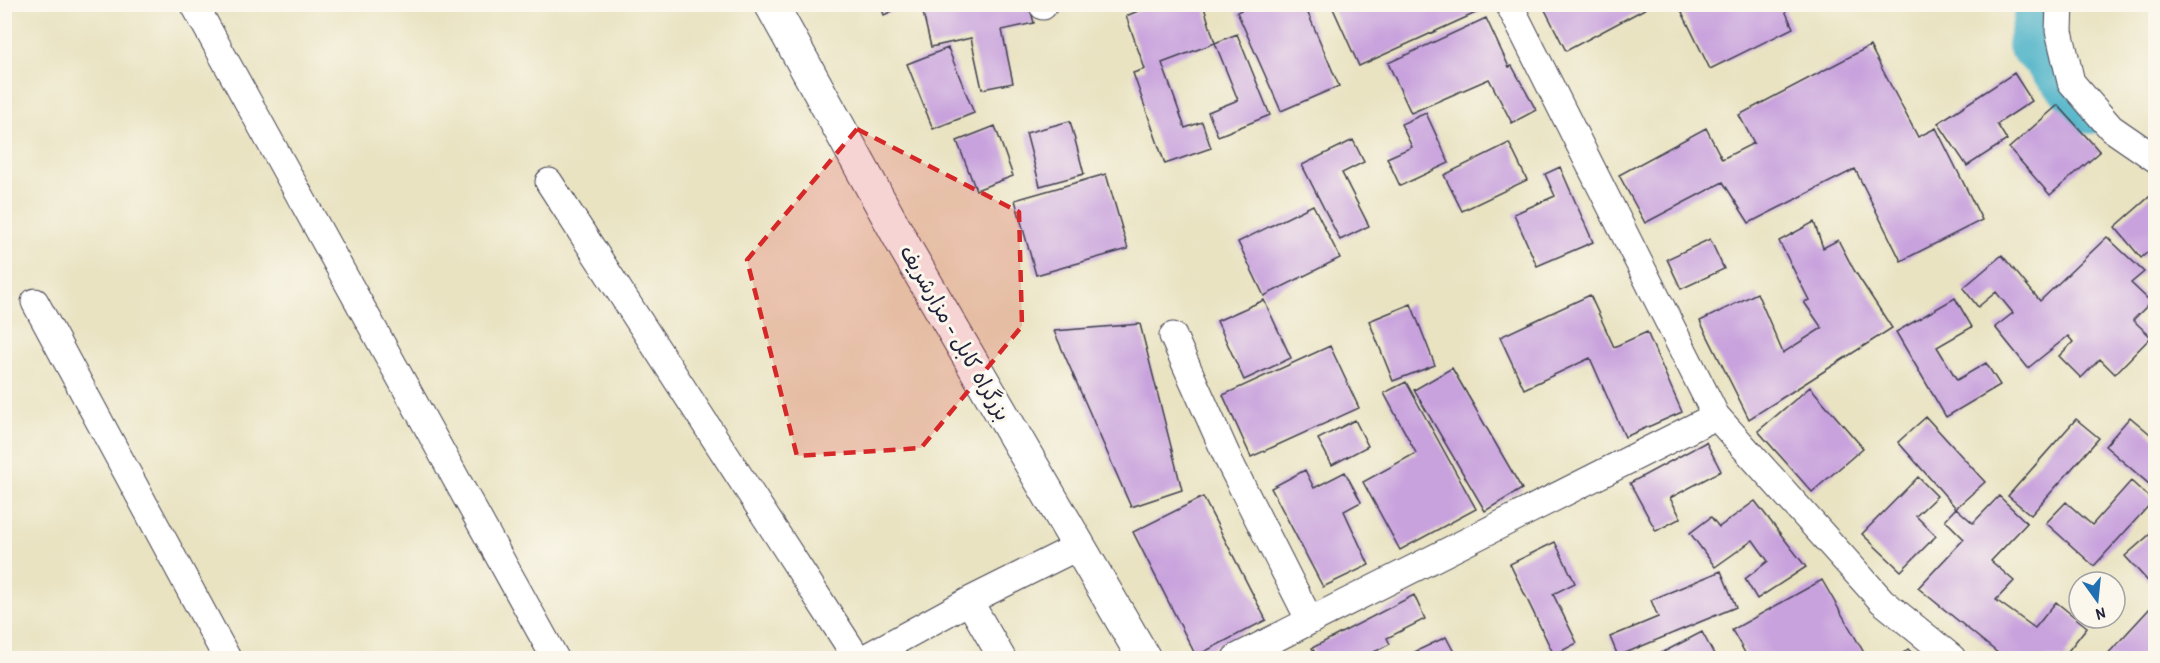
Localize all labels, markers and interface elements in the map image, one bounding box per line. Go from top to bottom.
street label: بزرگراه کابل - مزارشریف [893,240,1018,426]
north arrow [2067,570,2127,630]
text: N [2093,603,2108,626]

